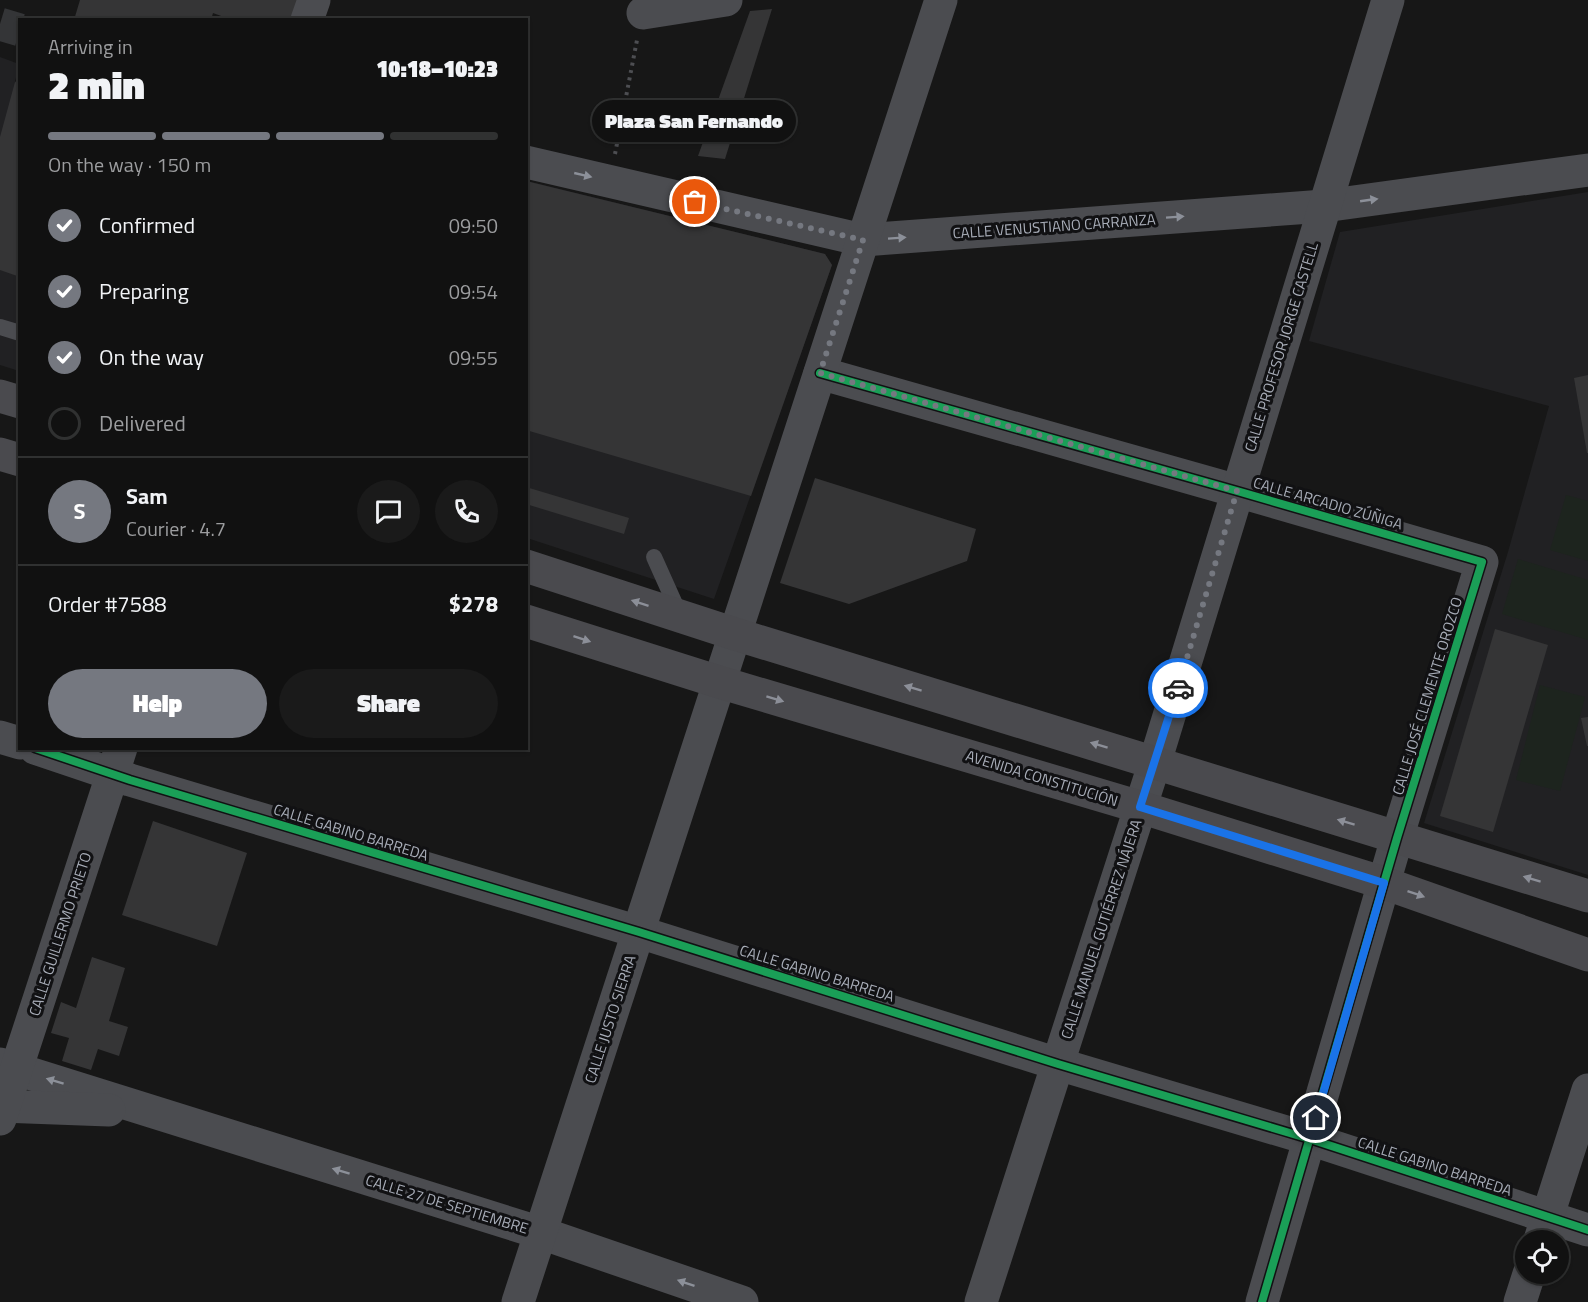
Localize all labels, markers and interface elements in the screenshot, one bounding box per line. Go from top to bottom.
text: Arriving in [48,31,133,62]
text: 10:18–10:23 [376,52,498,86]
text: 2 min [48,55,145,114]
callout: Plaza San Fernando [593,100,797,142]
text: Plaza San Fernando [605,105,783,136]
text: On the way · 150 m [48,149,211,180]
one-way arrow [574,171,593,181]
pin [669,176,720,227]
icon: bag [678,185,711,218]
one-way arrow [1360,195,1379,205]
street label: CALLE VENUSTIANO CARRANZA [952,207,1156,245]
text: Confirmed [99,208,195,242]
icon: check [48,209,81,242]
text: 09:50 [449,210,498,241]
one-way arrow [1166,212,1185,222]
one-way arrow [887,233,906,243]
street label: CALLE PROFESOR JORGE CASTELL [1238,239,1324,455]
text: Preparing [99,274,189,308]
icon: check [48,275,81,308]
text: 09:54 [449,276,498,307]
text: On the way [99,340,204,374]
icon: check [48,341,81,374]
text: 09:55 [449,342,498,373]
text: Delivered [99,406,186,440]
street label: CALLE ARCADIO ZÚÑIGA [1251,471,1406,535]
text: Sam [126,479,168,513]
button: chat [357,480,420,543]
button: phone [435,480,498,543]
text: S [74,494,85,528]
text: Courier · 4.7 [126,513,226,544]
text: Order #7588 [48,587,167,621]
text: $278 [449,587,498,621]
street label: CALLE JOSÉ CLEMENTE OROZCO [1386,594,1468,798]
one-way arrow [631,598,649,607]
one-way arrow [573,635,591,644]
courier [1148,658,1208,718]
button: Help [48,669,267,738]
button: Share [279,669,498,738]
icon: car [1162,672,1195,705]
one-way arrow [904,683,922,692]
one-way arrow [767,695,785,704]
one-way arrow [1090,740,1108,749]
street label: AVENIDA CONSTITUCIÓN [963,744,1121,812]
street label: CALLE GABINO BARREDA [271,798,431,867]
street label: CALLE MANUEL GUTIÉRREZ NÁJERA [1055,816,1147,1042]
one-way arrow [1337,817,1355,826]
street label: CALLE GUILLERMO PRIETO [23,849,97,1019]
one-way arrow [1523,874,1541,883]
one-way arrow [1408,890,1426,900]
street label: CALLE GABINO BARREDA [737,939,897,1008]
street label: CALLE JUSTO SIERRA [578,952,642,1086]
one-way arrow [46,1075,64,1085]
pin [1290,1092,1341,1143]
icon: home [1299,1101,1332,1134]
street label: CALLE GABINO BARREDA [1355,1130,1515,1202]
one-way arrow [332,1165,350,1175]
street label: CALLE 27 DE SEPTIEMBRE [363,1168,531,1240]
map controls [1515,1230,1569,1284]
button: locate [1515,1230,1569,1284]
one-way arrow [677,1278,695,1287]

